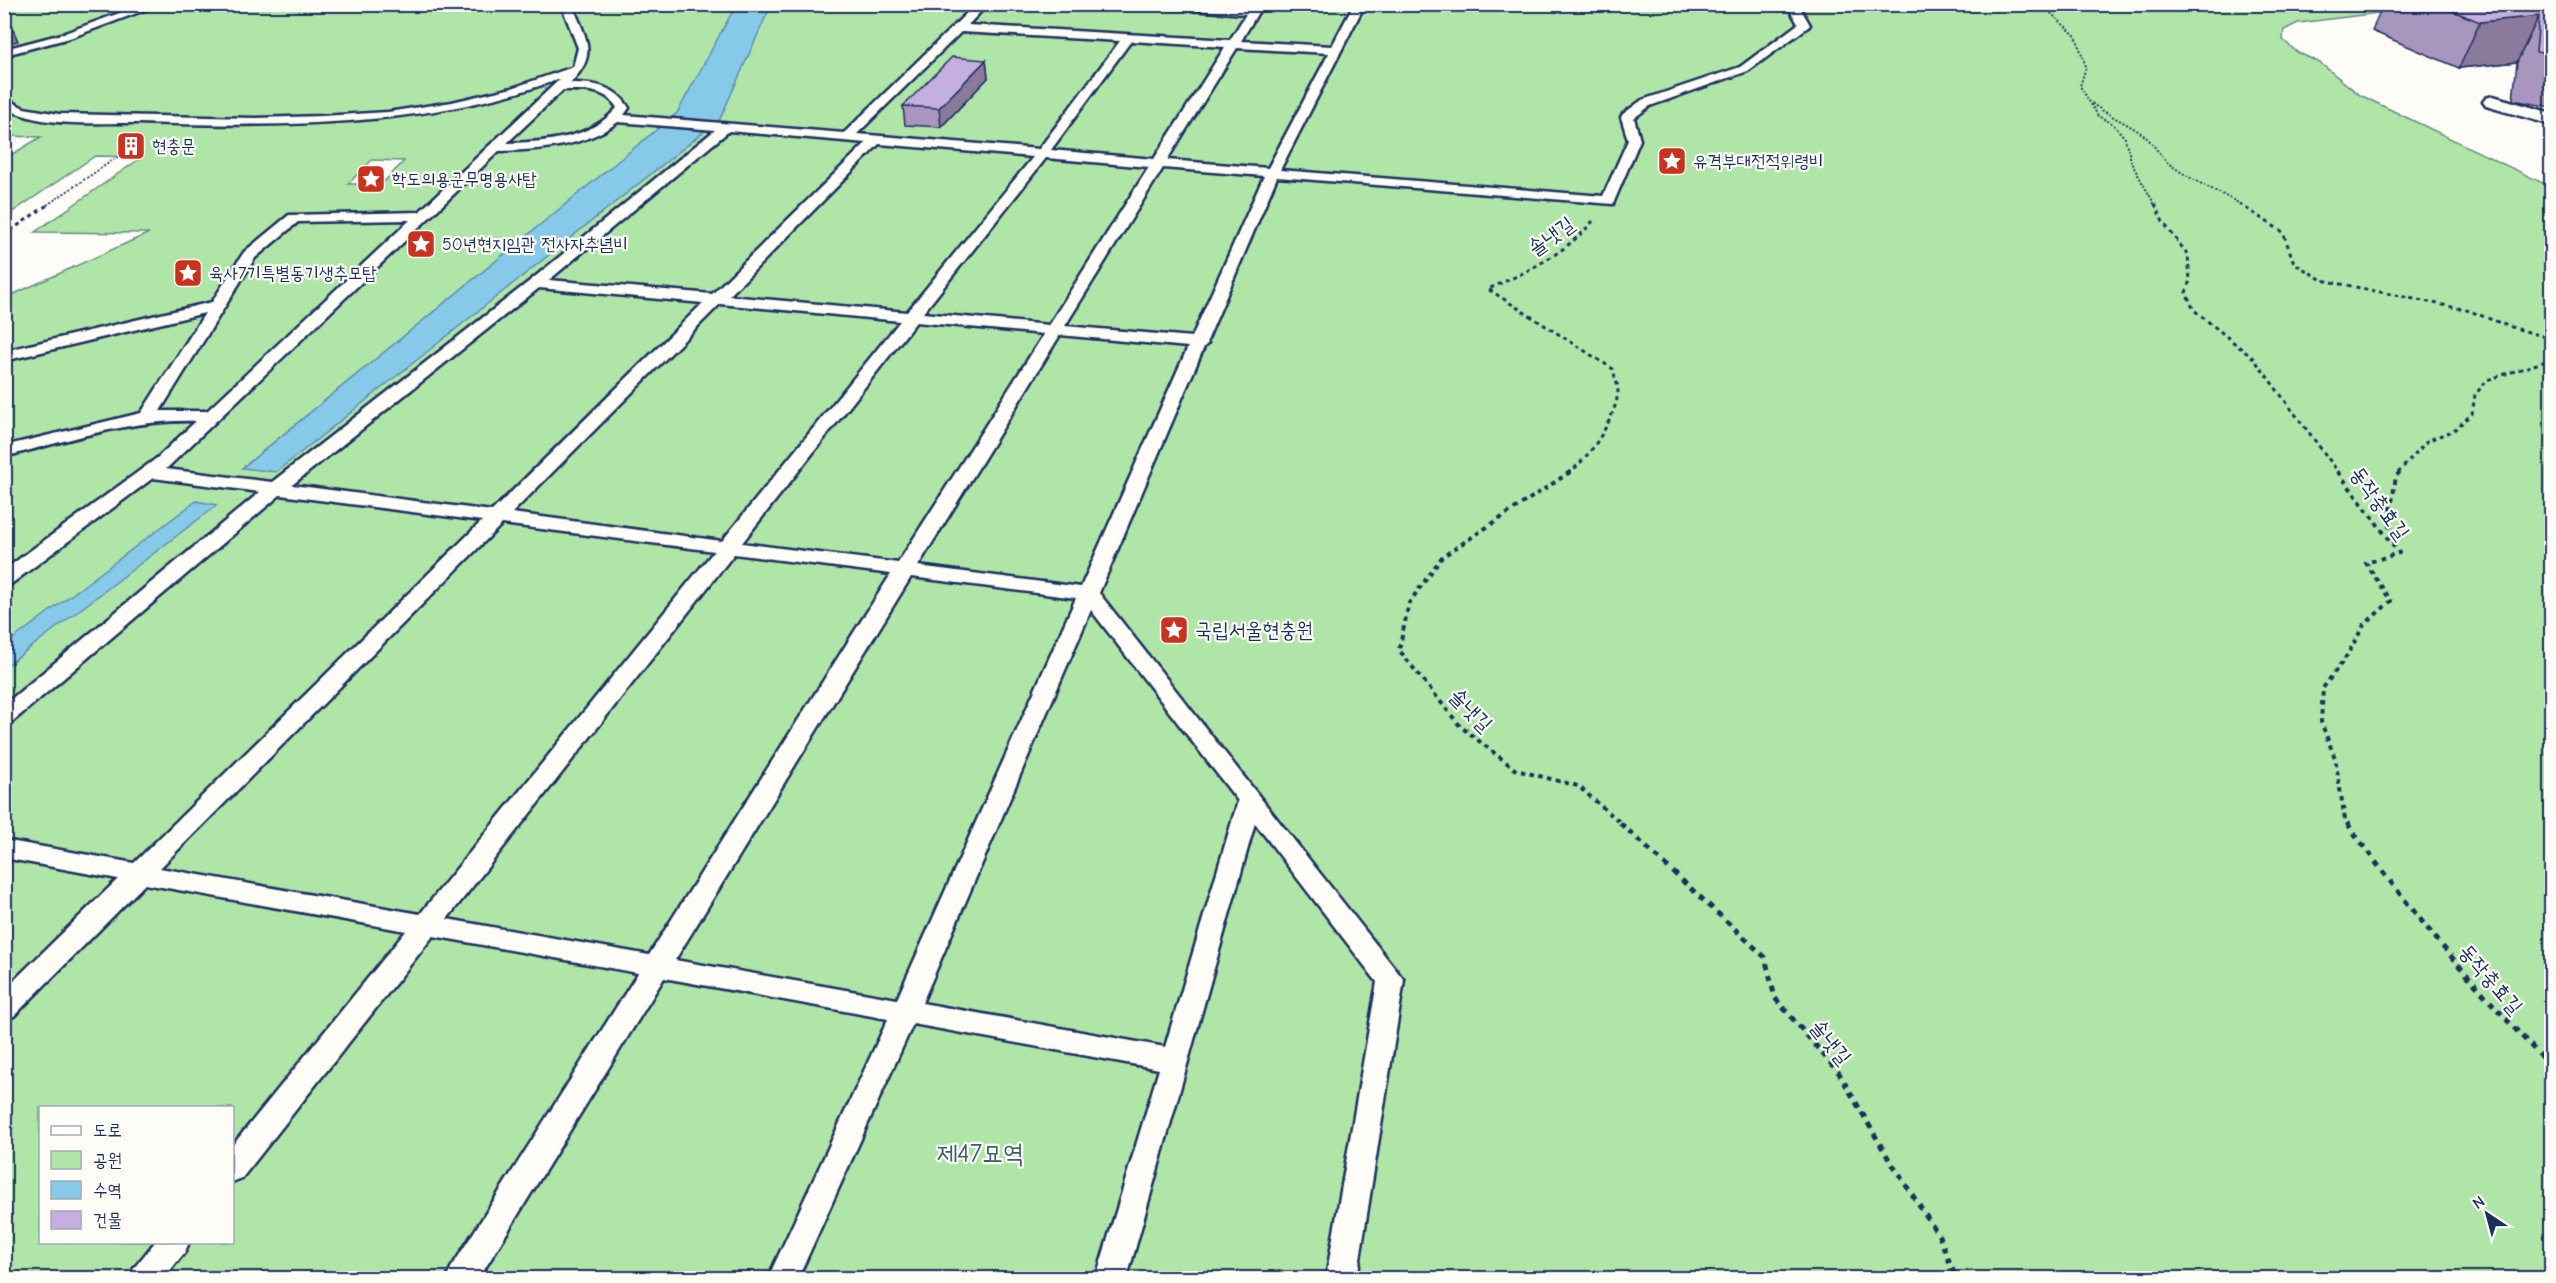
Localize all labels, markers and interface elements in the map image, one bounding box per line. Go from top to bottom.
building icon: 현충문 [115,130,147,162]
place label: 현충문 [152,136,195,157]
place icon: 유격부대전적위령비 [1656,145,1688,177]
place label: 유격부대전적위령비 [1693,151,1823,172]
place icon: 학도의용군무명용사탑 [355,163,387,195]
place label: 학도의용군무명용사탑 [392,169,537,190]
street label: 솔냇길 [1523,211,1579,261]
place icon: 50년현지임관 전사자추념비 [405,228,437,260]
place label: 50년현지임관 전사자추념비 [442,234,628,255]
place icon: 육사7기특별동기생추모탑 [172,257,204,289]
place label: 육사7기특별동기생추모탑 [209,263,377,284]
street label: 동작충효길 [2345,462,2415,544]
place icon: 국립서울현충원 [1158,614,1190,646]
place label: 국립서울현충원 [1195,618,1313,642]
street label: 솔냇길 [1445,684,1497,736]
street label: 동작충효길 [2454,939,2528,1019]
street label: 솔냇길 [1806,1015,1856,1069]
legend [39,1106,234,1244]
text: 도로 [93,1120,122,1141]
park label: 제47묘역 [936,1139,1024,1169]
text: 공원 [93,1150,122,1171]
text: 수역 [93,1180,122,1201]
north arrow [2457,1184,2517,1244]
text: N [2469,1192,2488,1213]
text: 건물 [93,1210,122,1231]

